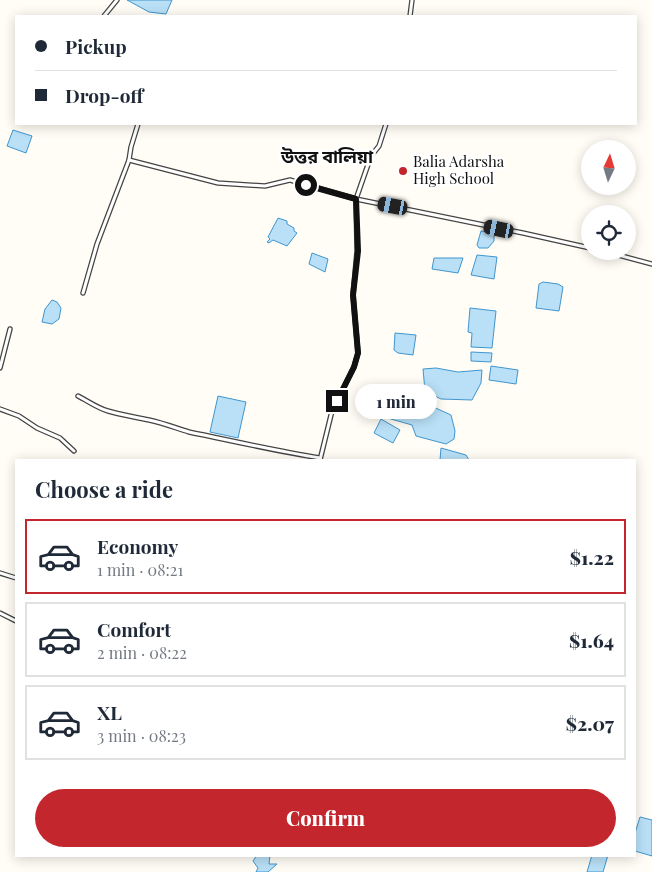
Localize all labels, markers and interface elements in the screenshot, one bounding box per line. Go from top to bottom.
text: Pickup [65,33,127,59]
text: Drop-off [65,82,143,108]
north arrow [581,140,636,195]
map controls [581,140,636,260]
district label: উত্তর বালিয়া [280,144,374,168]
place label: Balia Adarsha High School [413,151,505,188]
marker: Balia Adarsha High School [397,165,409,177]
route start [295,174,317,196]
car [376,196,409,216]
button: locate [581,205,636,260]
car [482,219,515,239]
callout: 1 min [354,384,437,418]
route end [326,390,348,412]
text: 1 min [376,391,416,412]
text: Choose a ride [35,474,173,504]
text: Economy [97,533,178,559]
icon: car [37,534,82,579]
text: $1.22 [570,544,614,570]
text: 1 min · 08:21 [97,559,183,580]
text: Comfort [97,616,171,642]
icon: car [37,617,82,662]
text: $1.64 [569,627,614,653]
text: 2 min · 08:22 [97,642,187,663]
text: XL [97,699,122,725]
icon: car [37,700,82,745]
text: $2.07 [566,710,614,736]
text: 3 min · 08:23 [97,725,186,746]
button: Confirm [35,789,616,847]

